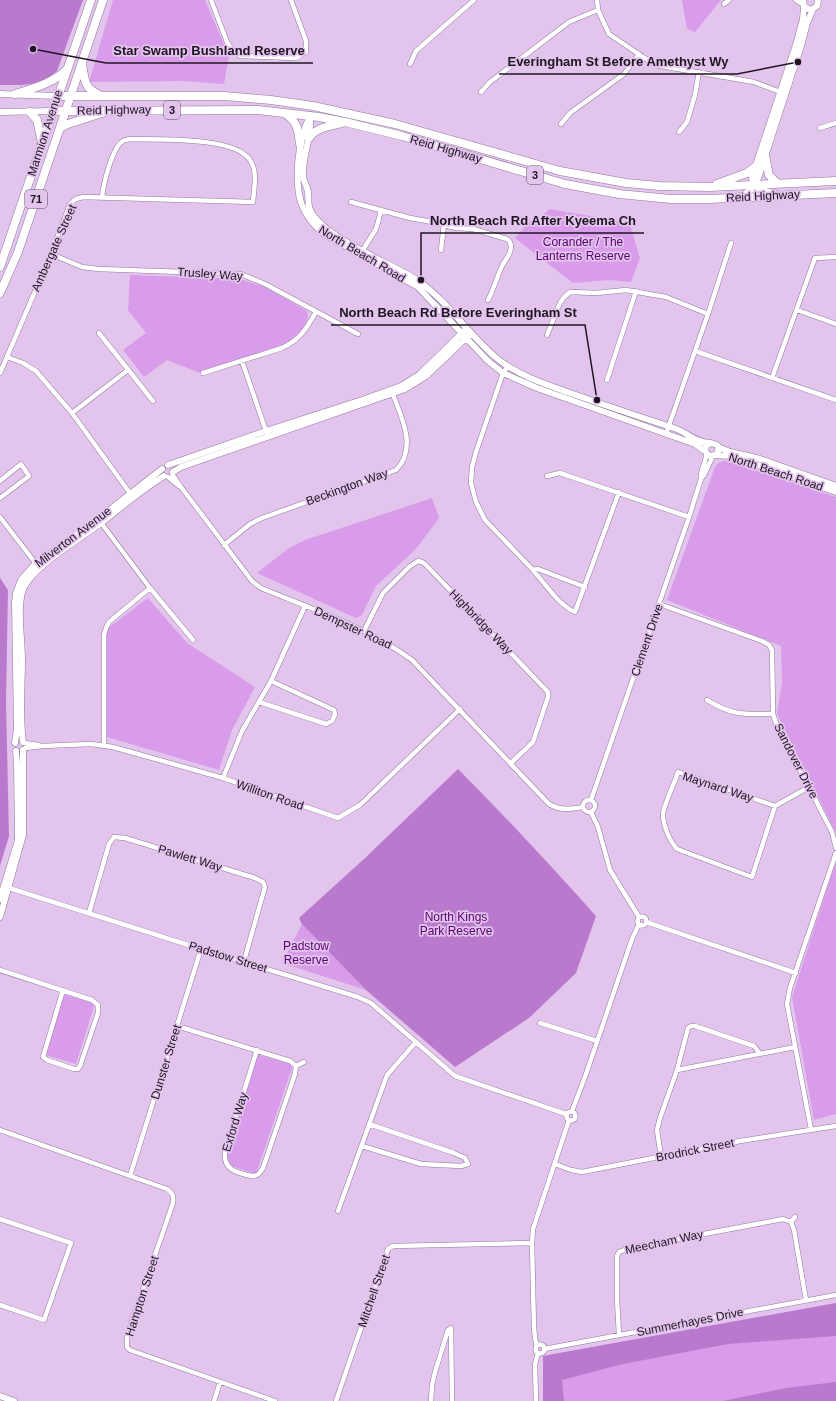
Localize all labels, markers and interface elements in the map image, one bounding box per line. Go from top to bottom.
callout: Star Swamp Bushland Reserve [106,38,313,63]
text: Star Swamp Bushland Reserve [113,43,305,58]
callout: Everingham St Before Amethyst Wy [499,49,737,74]
text: Everingham St Before Amethyst Wy [507,54,729,69]
street label: Marmion Avenue [24,88,66,178]
road number: 3 [164,101,180,119]
street label: Reid Highway [77,102,151,118]
street label: Reid Highway [408,132,484,166]
road number: 3 [527,166,543,184]
street label: Reid Highway [726,187,800,205]
road number: 71 [25,190,47,208]
street label: Ambergate Street [28,202,80,294]
callout: North Beach Rd After Kyeema Ch [421,208,644,233]
text: North Beach Rd After Kyeema Ch [430,213,636,228]
street label: North Beach Road [316,223,408,285]
park label: Corander / The Lanterns Reserve [536,235,631,263]
street label: Trusley Way [177,265,243,283]
callout: North Beach Rd Before Everingham St [331,300,585,325]
text: North Beach Rd Before Everingham St [339,305,577,320]
street label: North Beach Road [727,450,825,494]
street label: Beckington Way [304,466,390,508]
street label: Milverton Avenue [32,504,114,570]
street label: Highbridge Way [446,587,516,657]
street label: Clement Drive [628,601,666,678]
street label: Dempster Road [312,604,394,652]
street label: Sandover Drive [771,721,821,801]
street label: Maynard Way [681,769,755,805]
street label: Williton Road [234,777,306,813]
street label: Pawlett Way [156,842,224,874]
park label: North Kings Park Reserve [420,910,493,938]
street label: Padstow Street [187,938,270,976]
park label: Padstow Reserve [283,939,329,967]
street label: Dunster Street [148,1022,184,1101]
street label: Exford Way [219,1091,251,1153]
street label: Brodrick Street [655,1135,736,1164]
street label: Meecham Way [624,1227,704,1257]
street label: Mitchell Street [355,1252,393,1329]
street label: Hampton Street [122,1253,162,1338]
street label: Summerhayes Drive [635,1305,745,1339]

